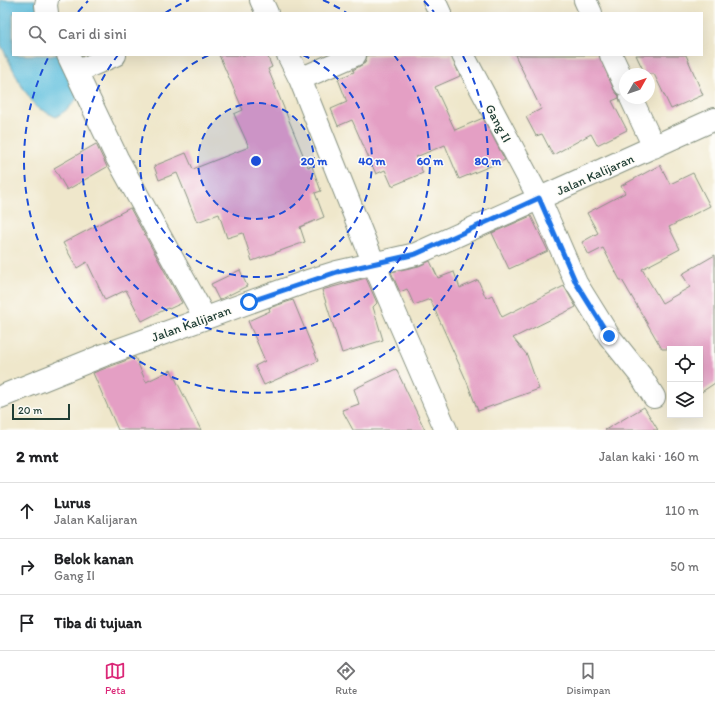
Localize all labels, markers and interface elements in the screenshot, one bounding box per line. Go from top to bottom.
search box [12,12,703,56]
icon: search [26,23,48,45]
text: Cari di sini [58,25,127,43]
north arrow [619,68,655,104]
street label: Gang II [482,102,515,145]
street label: Jalan Kalijaran [554,150,637,198]
centre of rings [249,154,263,168]
text: 20 m [301,154,328,168]
text: 40 m [358,154,387,168]
text: 60 m [417,154,444,168]
text: 80 m [475,154,502,168]
route start [240,293,258,311]
street label: Jalan Kalijaran [149,302,233,345]
route end [600,327,618,345]
map controls [667,346,703,418]
button: locate [667,346,703,382]
button: layers [667,382,703,418]
scale bar [12,402,70,421]
text: 20 m [18,404,42,417]
text: 2 mnt [16,446,59,466]
text: Jalan kaki · 160 m [599,449,699,464]
text: Lurus [54,494,91,512]
icon: ahead [16,500,38,522]
text: 110 m [665,503,699,518]
text: Jalan Kalijaran [54,512,137,527]
text: Belok kanan [54,550,134,568]
icon: right [16,556,38,578]
text: 50 m [670,559,699,574]
text: Gang II [54,568,95,583]
icon: arrive [16,612,38,634]
text: Tiba di tujuan [54,614,142,632]
tab: Peta [104,660,126,697]
tab: Rute [335,660,357,697]
tab: Disimpan [566,660,611,697]

